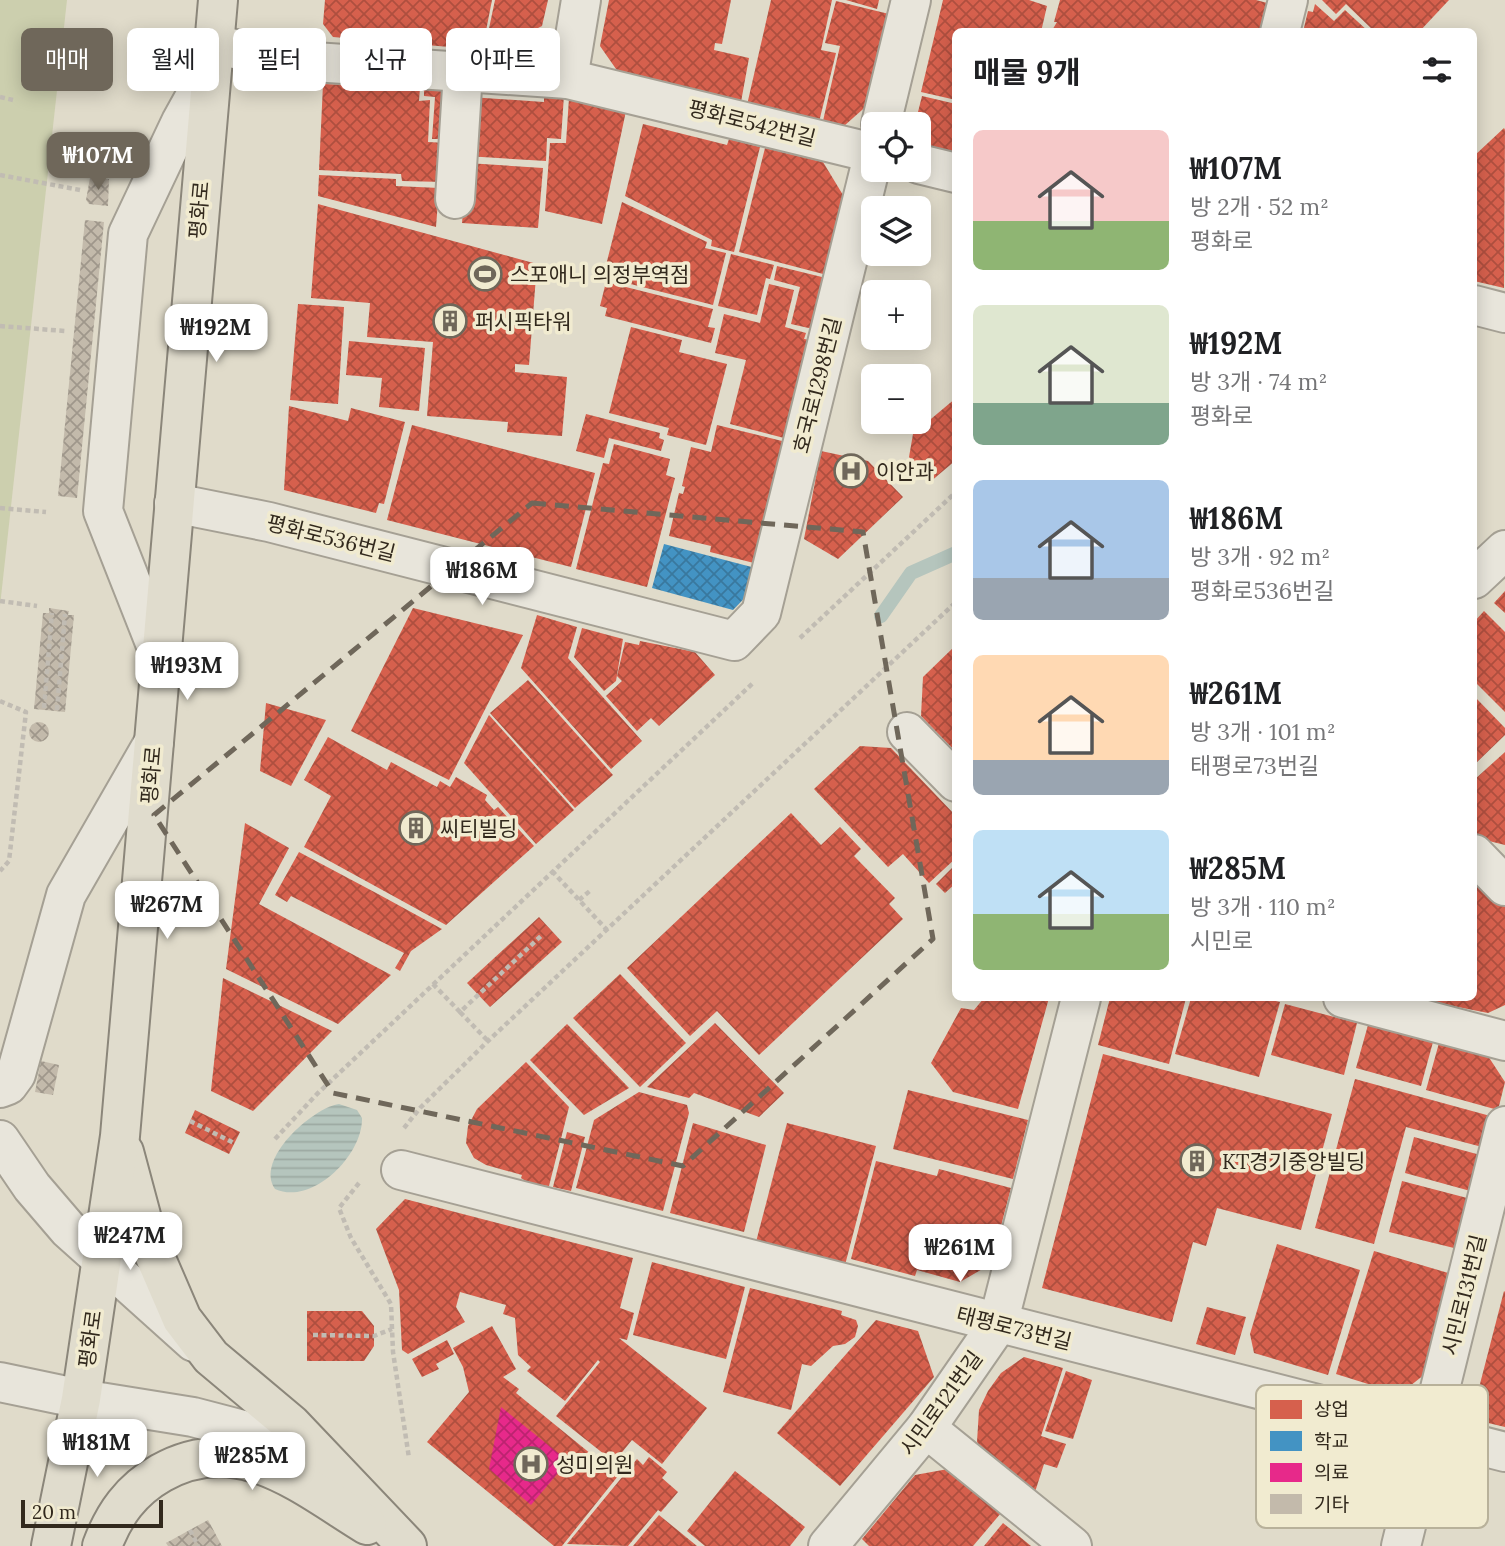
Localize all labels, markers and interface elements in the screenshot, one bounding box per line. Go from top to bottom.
chip: 매매 [21,28,113,91]
chip: 월세 [127,28,219,91]
chip: 필터 [233,28,326,91]
chip: 신규 [340,28,432,91]
chip: 아파트 [446,28,560,91]
icon: filters [1418,51,1456,89]
text: 매물 9개 [973,53,1081,91]
street label: 평화로542번길 [685,94,819,152]
map controls [861,112,931,434]
button: locate [861,112,931,182]
pin: ₩107M [49,132,147,192]
text: ₩107M [63,140,133,169]
text: ₩107M [1190,149,1282,187]
icon: home [1029,158,1113,242]
street label: 평화로 [183,180,215,240]
text: 방 2개 · 52 m² [1190,192,1329,221]
button: layers [861,196,931,266]
text: 평화로 [1190,226,1253,255]
sports icon: 스포애니 의정부역점 [466,255,504,293]
place label: 스포애니 의정부역점 [510,261,689,288]
button: + [861,280,931,350]
building icon: 퍼시픽타워 [431,302,469,340]
pin: ₩192M [167,304,265,364]
place label: 퍼시픽타워 [475,308,572,335]
text: ₩192M [181,312,251,341]
street label: 호국로1298번길 [787,314,847,456]
text: ₩192M [1190,324,1282,362]
icon: home [1029,333,1113,417]
button: − [861,364,931,434]
text: 방 3개 · 74 m² [1190,367,1327,396]
text: 평화로 [1190,401,1253,430]
hospital icon: 이안과 [832,452,870,490]
place label: 이안과 [876,458,934,485]
text: ₩186M [1190,499,1283,537]
icon: home [1029,508,1113,592]
street label: 평화로536번길 [264,509,398,567]
text: 방 3개 · 92 m² [1190,542,1330,571]
pin: ₩186M [433,548,531,607]
text: ₩186M [446,555,518,584]
text: 평화로536번길 [1190,576,1334,605]
pin: ₩193M [138,642,236,702]
text: ₩193M [151,650,223,679]
text: ₩261M [1190,674,1282,712]
icon: home [1029,683,1113,767]
text: 방 3개 · 101 m² [1190,717,1336,746]
street label: 평화로 [135,745,167,805]
text: 태평로73번길 [1190,751,1319,780]
building icon: 씨티빌딩 [397,809,435,847]
place label: 씨티빌딩 [440,815,517,842]
text: ₩285M [1190,849,1286,887]
icon: home [1029,858,1113,942]
pin: ₩267M [118,881,216,941]
text: ₩267M [131,889,203,918]
text: 방 3개 · 110 m² [1190,892,1336,921]
text: 시민로 [1190,926,1253,955]
building icon: KT경기중앙빌딩 [1178,1142,1216,1180]
place label: KT경기중앙빌딩 [1222,1148,1365,1175]
pin: ₩247M [81,1212,179,1272]
text: ₩247M [94,1220,166,1249]
pin: ₩261M [911,1224,1009,1284]
text: ₩261M [925,1232,995,1261]
street label: 시민로131번길 [1436,1232,1492,1358]
street label: 태평로73번길 [953,1301,1075,1355]
street label: 평화로 [73,1308,107,1370]
street label: 시민로121번길 [894,1345,988,1461]
legend [1256,1385,1488,1528]
text: 상업 [1314,1397,1349,1421]
pin: ₩181M [48,1420,146,1479]
text: ₩181M [63,1427,131,1456]
text: 학교 [1314,1429,1349,1453]
pin: ₩285M [203,1432,301,1492]
text: ₩285M [215,1440,289,1469]
hospital icon: 성미의원 [512,1445,550,1483]
place label: 성미의원 [556,1451,633,1478]
text: 의료 [1314,1460,1349,1484]
text: 기타 [1314,1492,1349,1516]
scale bar [21,1497,163,1529]
text: 20 m [32,1500,76,1524]

